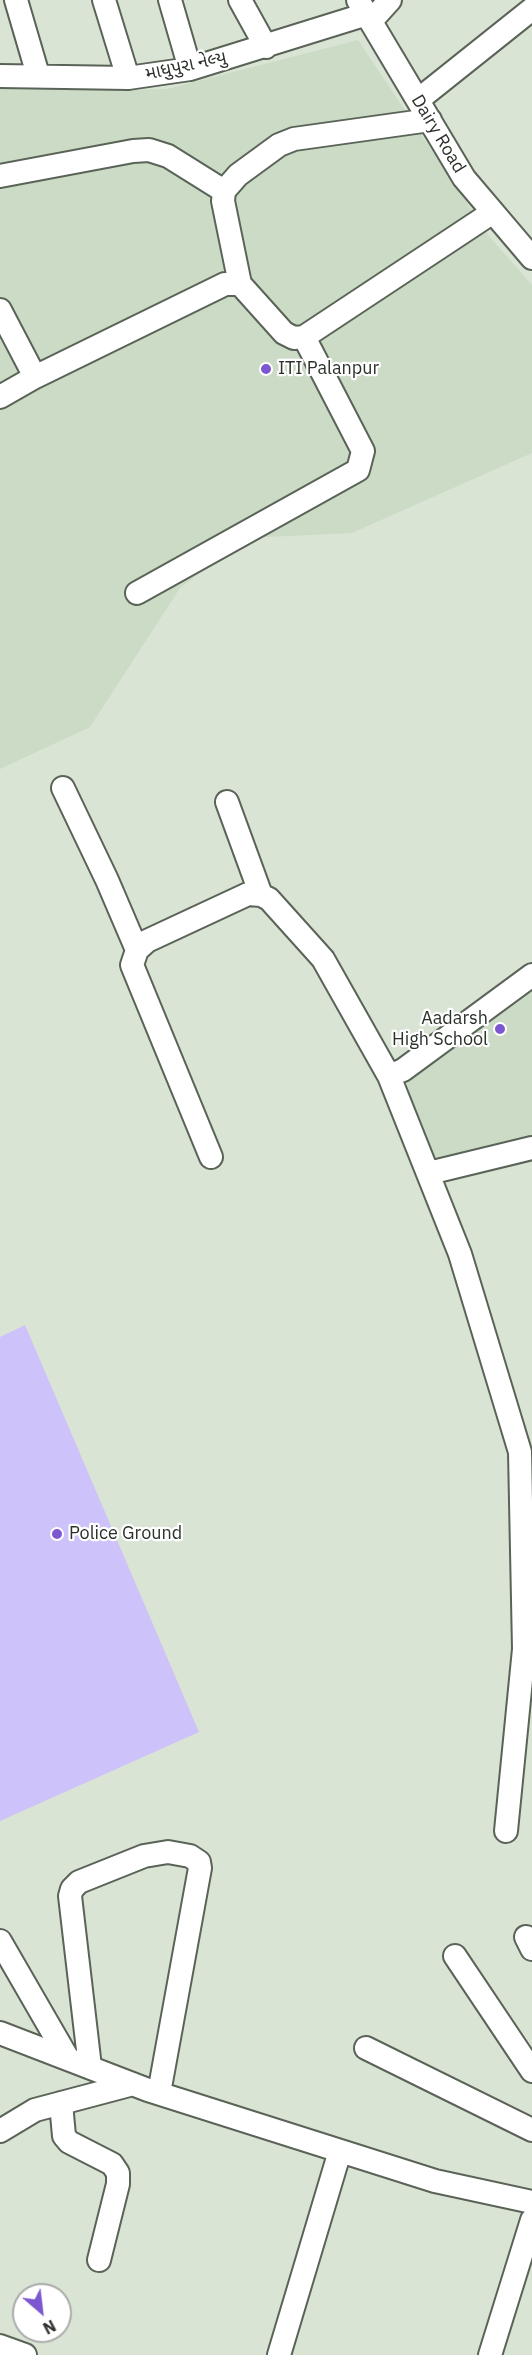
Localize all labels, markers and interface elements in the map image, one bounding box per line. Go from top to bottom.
street label: માધુપુરા નેલ્યુ [143,47,229,85]
street label: Dairy Road [406,91,470,177]
place label: ITI Palanpur [278,358,379,380]
marker: ITI Palanpur [259,362,273,376]
place label: Aadarsh High School [392,1008,488,1050]
marker: Aadarsh High School [493,1022,507,1036]
place label: Police Ground [69,1523,182,1545]
marker: Police Ground [50,1527,64,1541]
north arrow [12,2283,72,2343]
text: N [40,2316,59,2339]

